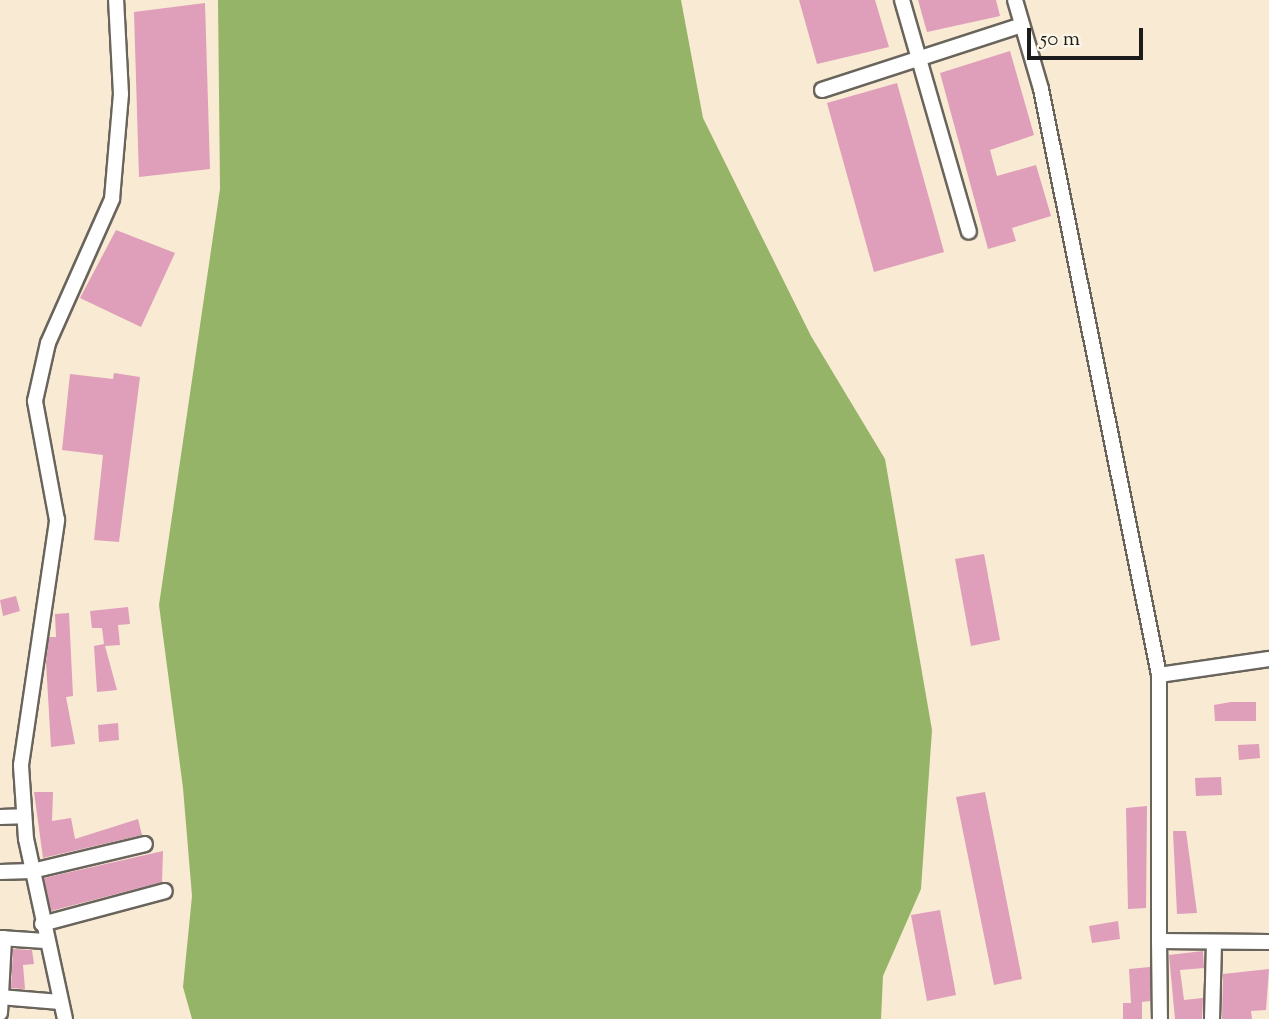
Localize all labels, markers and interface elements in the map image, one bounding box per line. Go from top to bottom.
scale bar [1031,14,1146,58]
text: 50 m [1040,25,1080,55]

